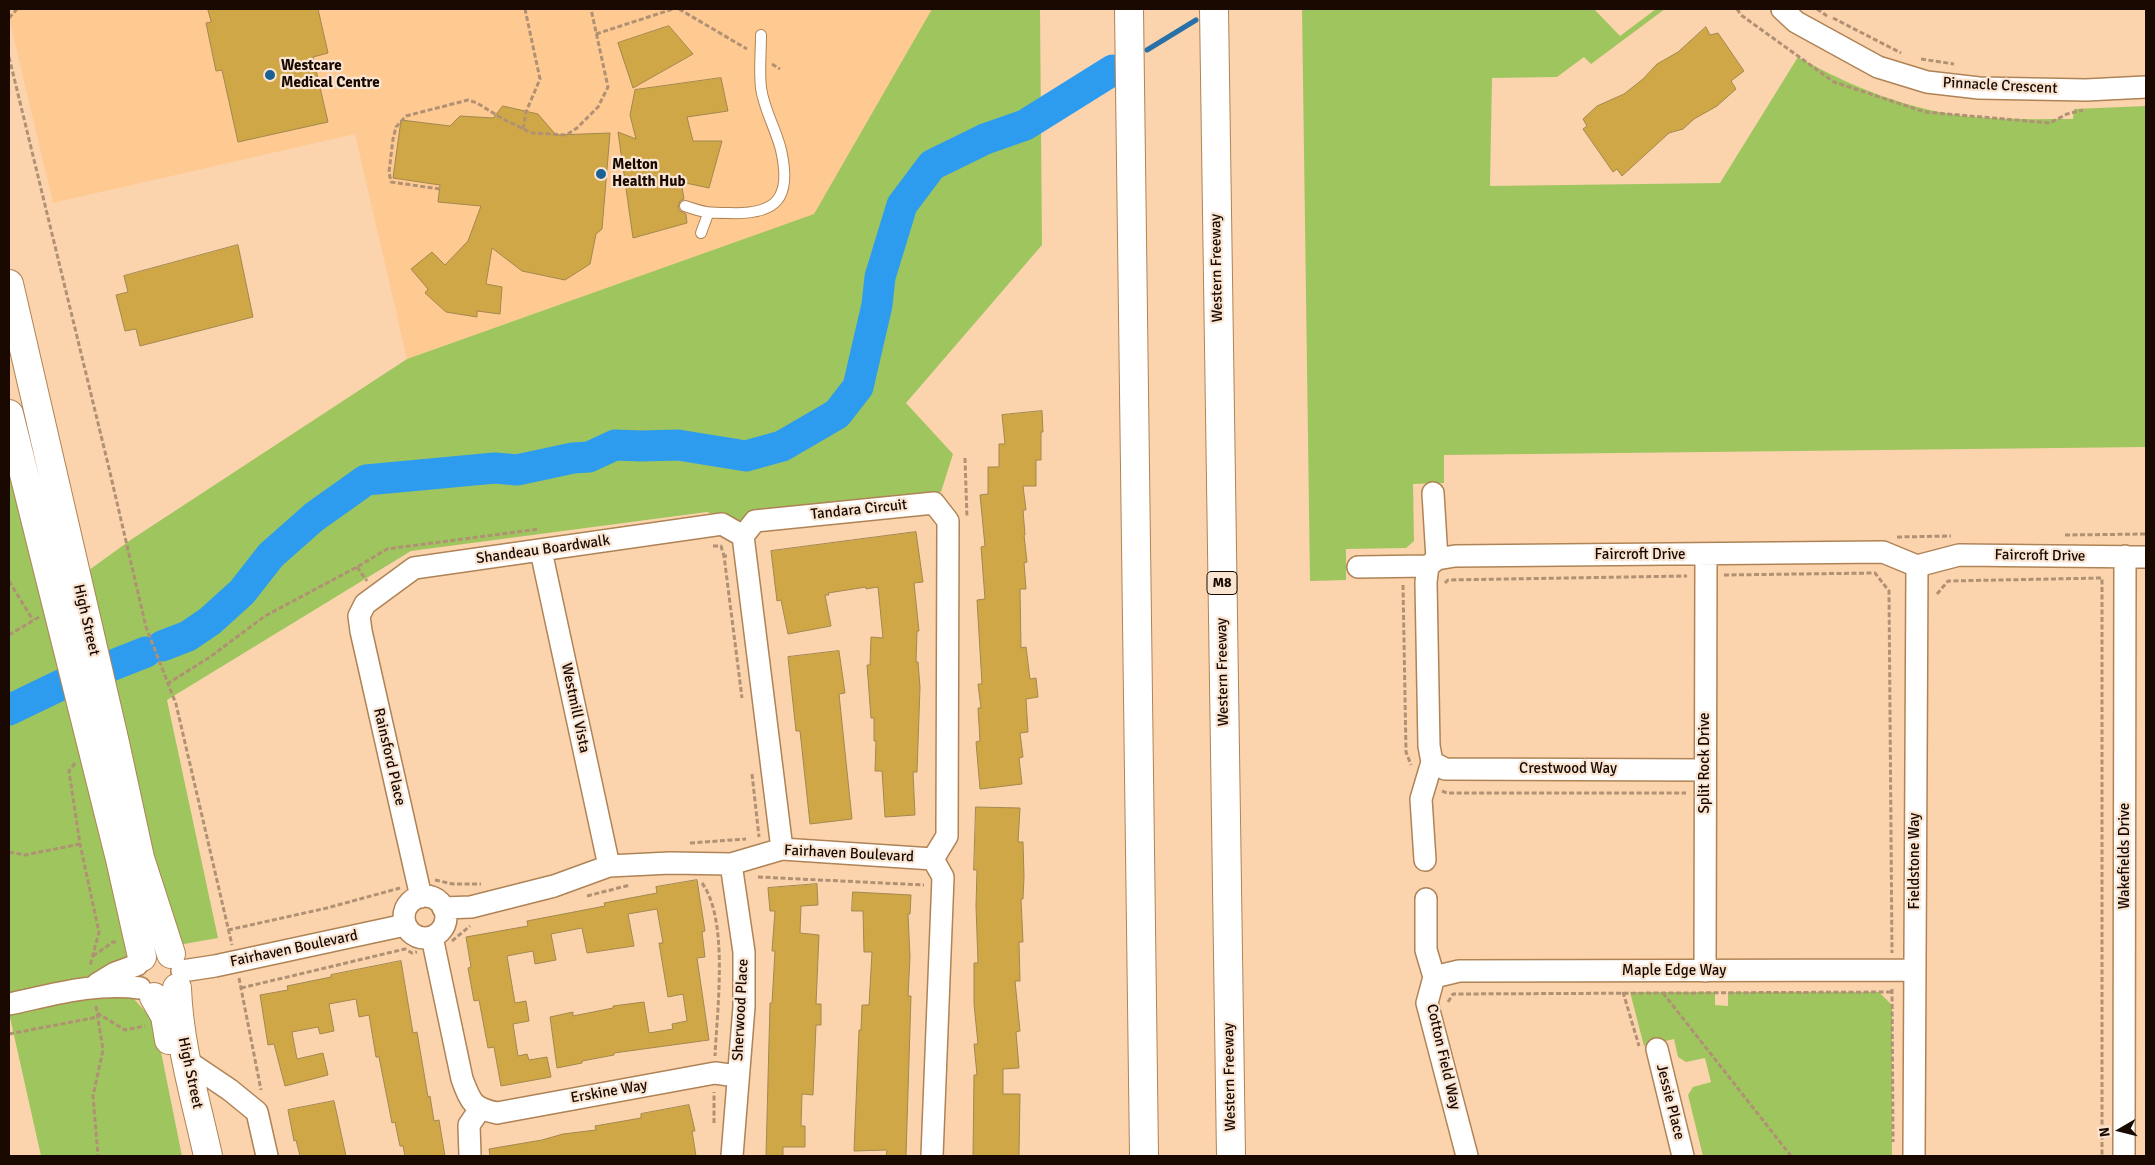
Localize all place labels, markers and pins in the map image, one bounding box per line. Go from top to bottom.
place label: Westcare Medical Centre [281,57,380,92]
marker: Westcare Medical Centre [263,68,277,82]
place label: Melton Health Hub [612,156,686,191]
marker: Melton Health Hub [594,167,608,181]

